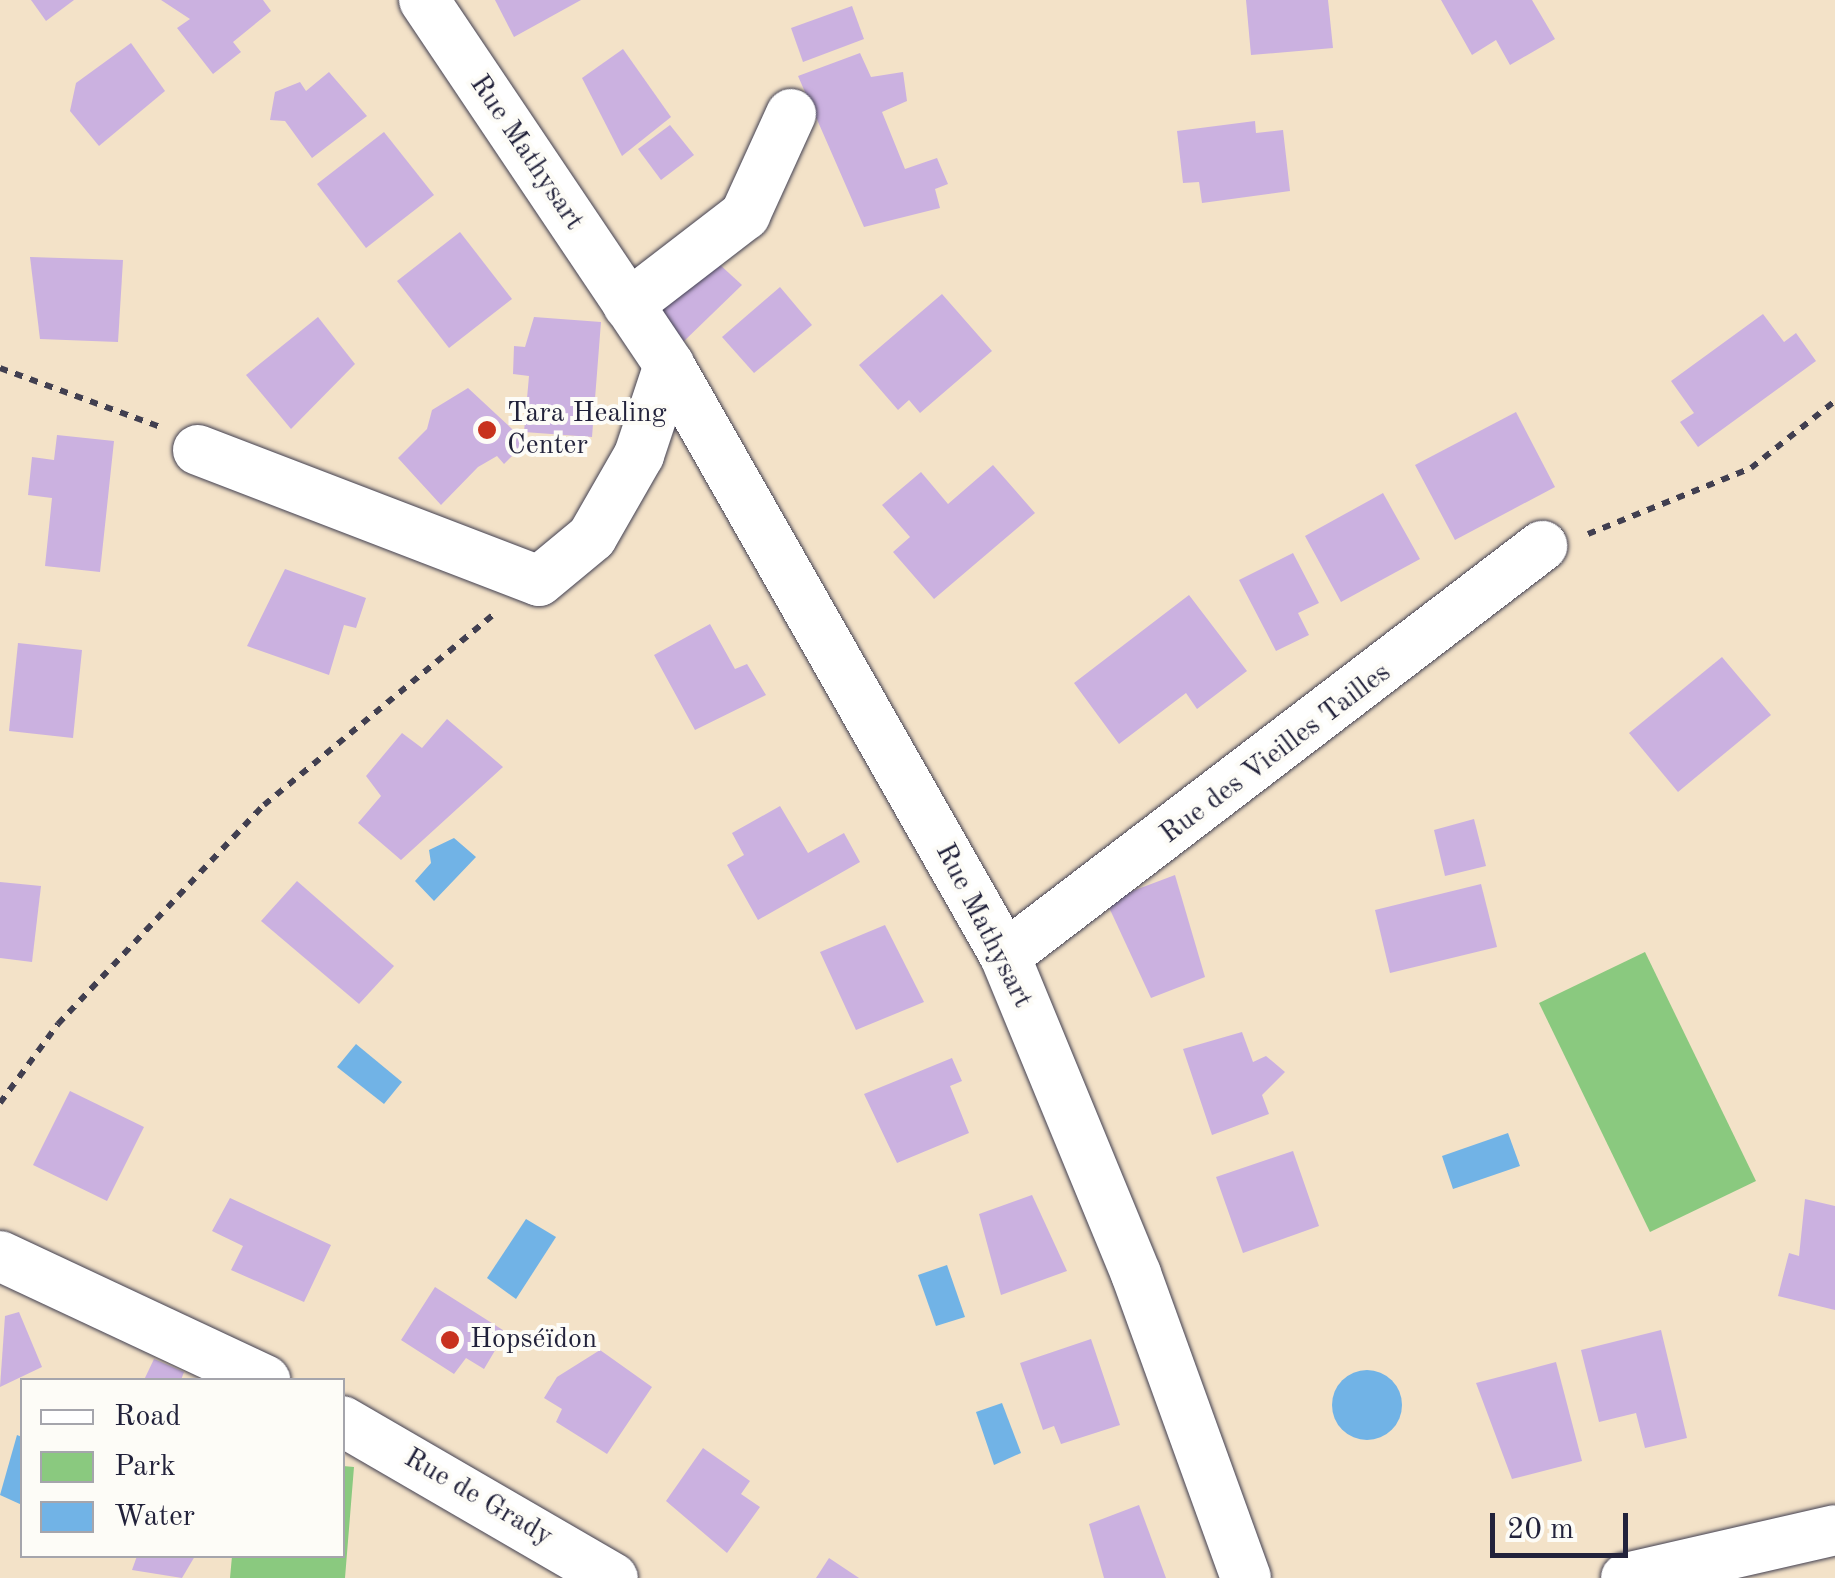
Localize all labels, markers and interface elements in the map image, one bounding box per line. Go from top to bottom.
street label: Rue Mathysart [462,69,590,237]
place label: Tara Healing Center [507,397,667,463]
marker: Tara Healing Center [476,419,498,441]
street label: Rue des Vieilles Tailles [1154,656,1398,852]
street label: Rue Mathysart [927,838,1039,1014]
place label: Hopséïdon [470,1323,597,1357]
marker: Hopséïdon [439,1329,461,1351]
legend [20,1378,345,1558]
text: Road [114,1402,181,1432]
street label: Rue de Grady [398,1442,558,1554]
text: Park [114,1452,176,1482]
scale bar [1495,1493,1632,1555]
text: Water [114,1502,195,1532]
text: 20 m [1507,1515,1574,1545]

